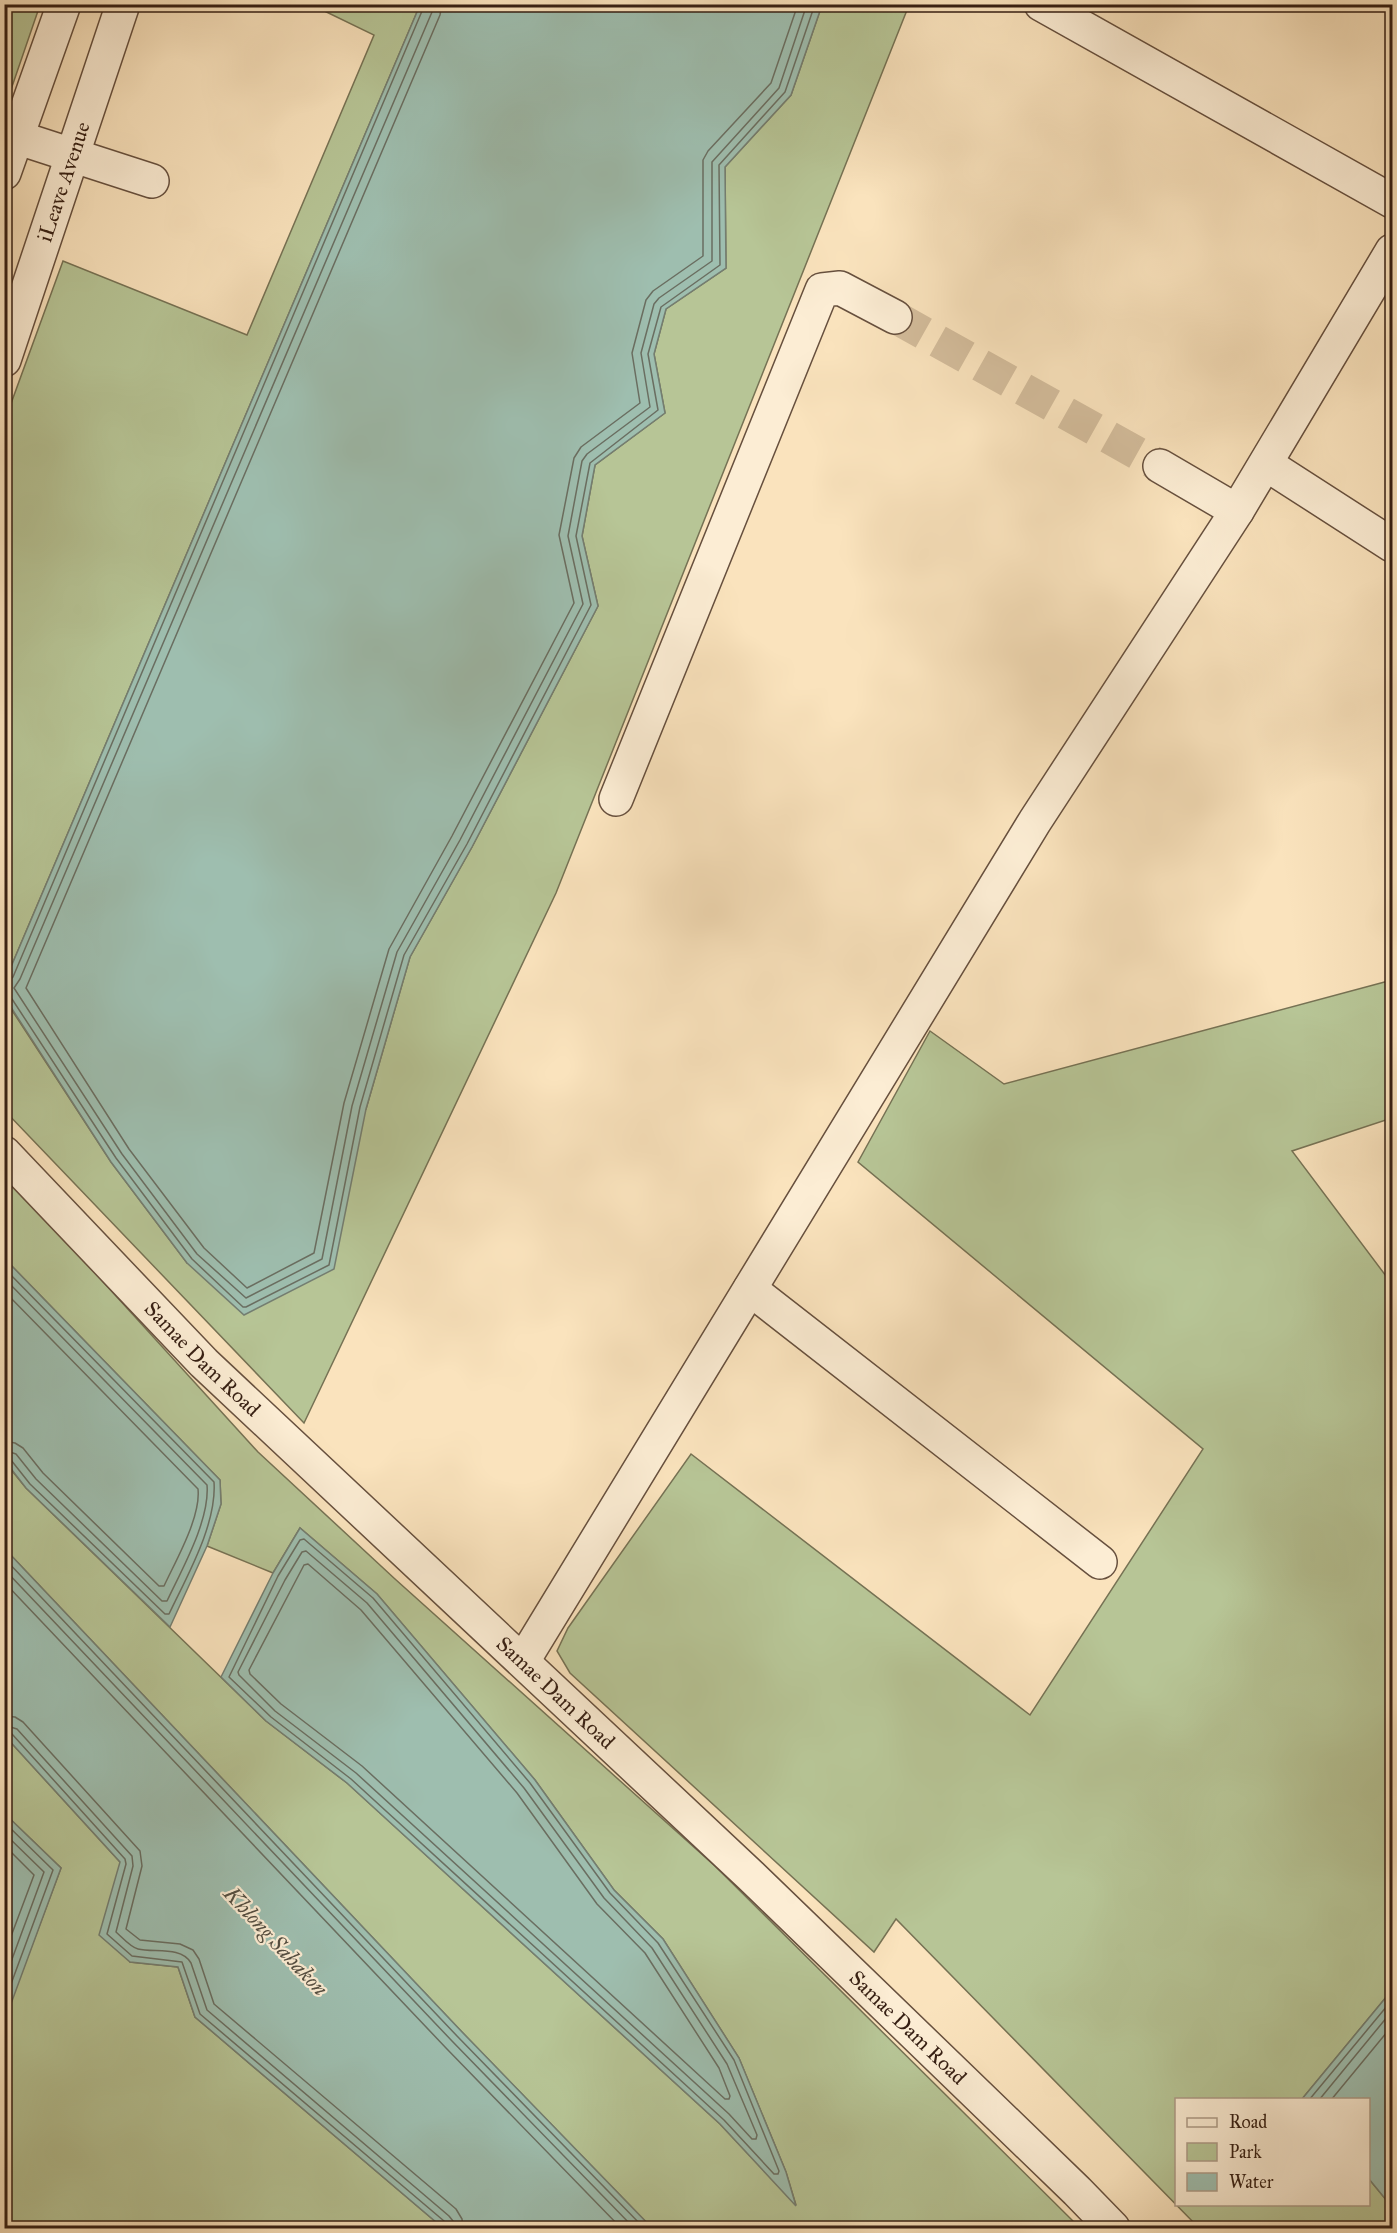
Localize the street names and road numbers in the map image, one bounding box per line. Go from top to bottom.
street label: iLeave Avenue [31,118,96,245]
street label: Samae Dam Road [139,1296,266,1422]
street label: Samae Dam Road [491,1631,621,1755]
street label: Samae Dam Road [844,1965,972,2090]

